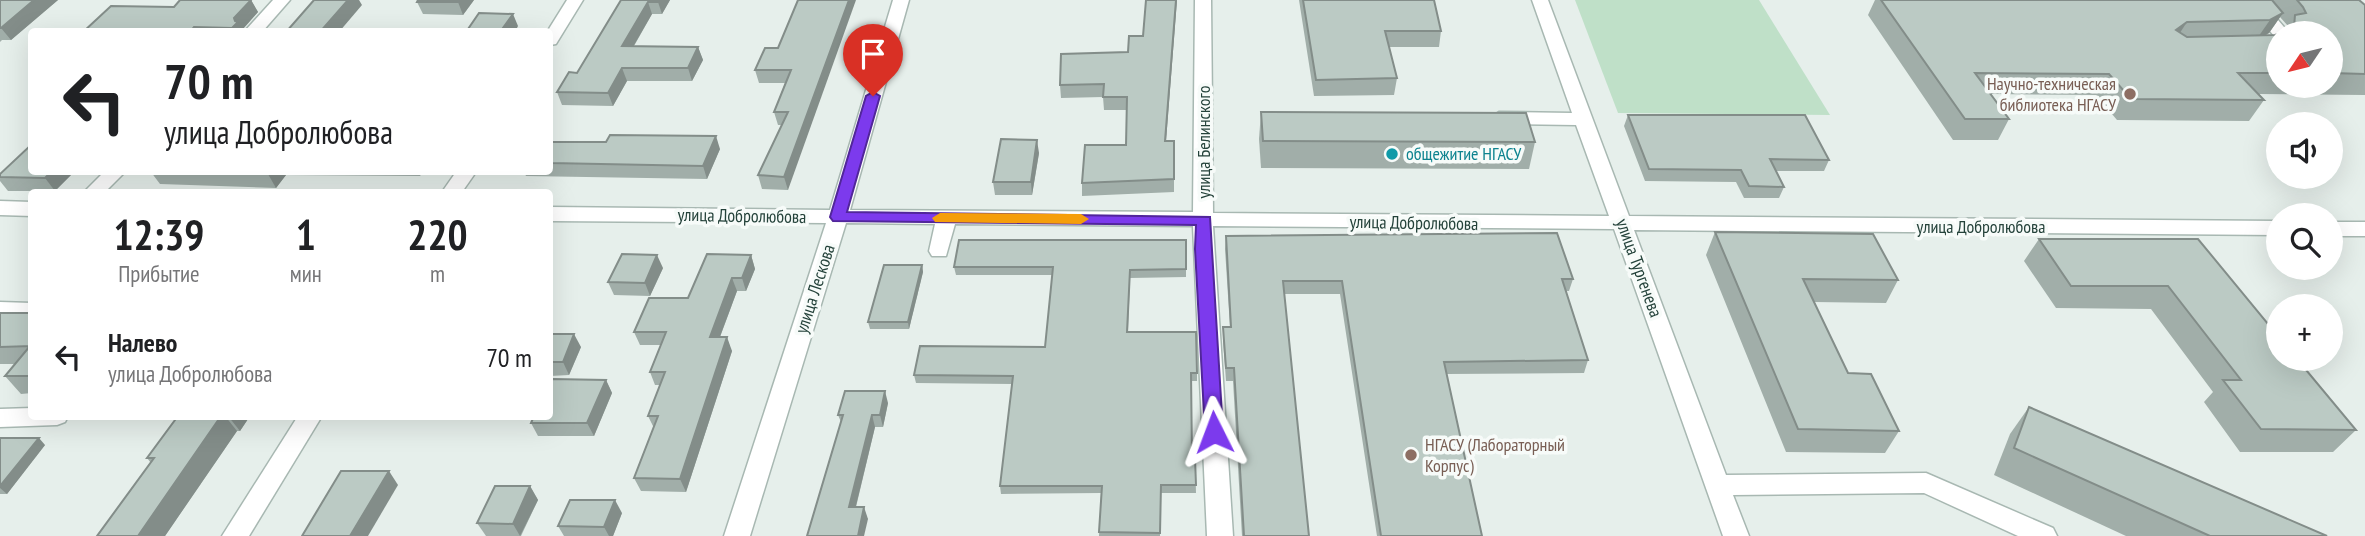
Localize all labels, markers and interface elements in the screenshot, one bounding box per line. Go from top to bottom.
north arrow [2266,21,2343,98]
map controls [2266,21,2343,371]
pin [843,24,903,96]
icon: arrive [854,35,892,73]
text: 70 m [164,49,253,113]
icon: left [49,56,140,147]
place label: Научно-техническая библиотека НГАСУ [1987,72,2117,116]
street label: улица Белинского [1192,85,1215,198]
marker: Научно-техническая библиотека НГАСУ [2122,86,2138,102]
text: улица Добролюбова [164,111,393,153]
button: sound [2266,112,2343,189]
place label: общежитие НГАСУ [1406,142,1522,165]
marker: общежитие НГАСУ [1384,146,1400,162]
street label: улица Добролюбова [677,203,807,228]
button: search [2266,203,2343,280]
text: 12:39 [113,207,204,262]
text: 1 [296,207,316,262]
text: 220 [407,207,468,262]
street label: улица Добролюбова [1349,210,1479,235]
street label: улица Тургенева [1611,215,1668,320]
street label: улица Добролюбова [1917,215,2045,238]
street label: улица Лескова [789,241,840,336]
text: Прибытие [118,259,200,288]
text: мин [290,259,322,288]
text: m [430,259,445,288]
button: + [2266,294,2343,371]
text: Налево [108,326,177,359]
icon: left [49,338,87,376]
text: 70 m [486,341,532,374]
text: улица Добролюбова [108,359,273,388]
position arrow [1177,395,1251,469]
place label: НГАСУ (Лабораторный Корпус) [1425,433,1565,477]
marker: НГАСУ (Лабораторный Корпус) [1403,447,1419,463]

